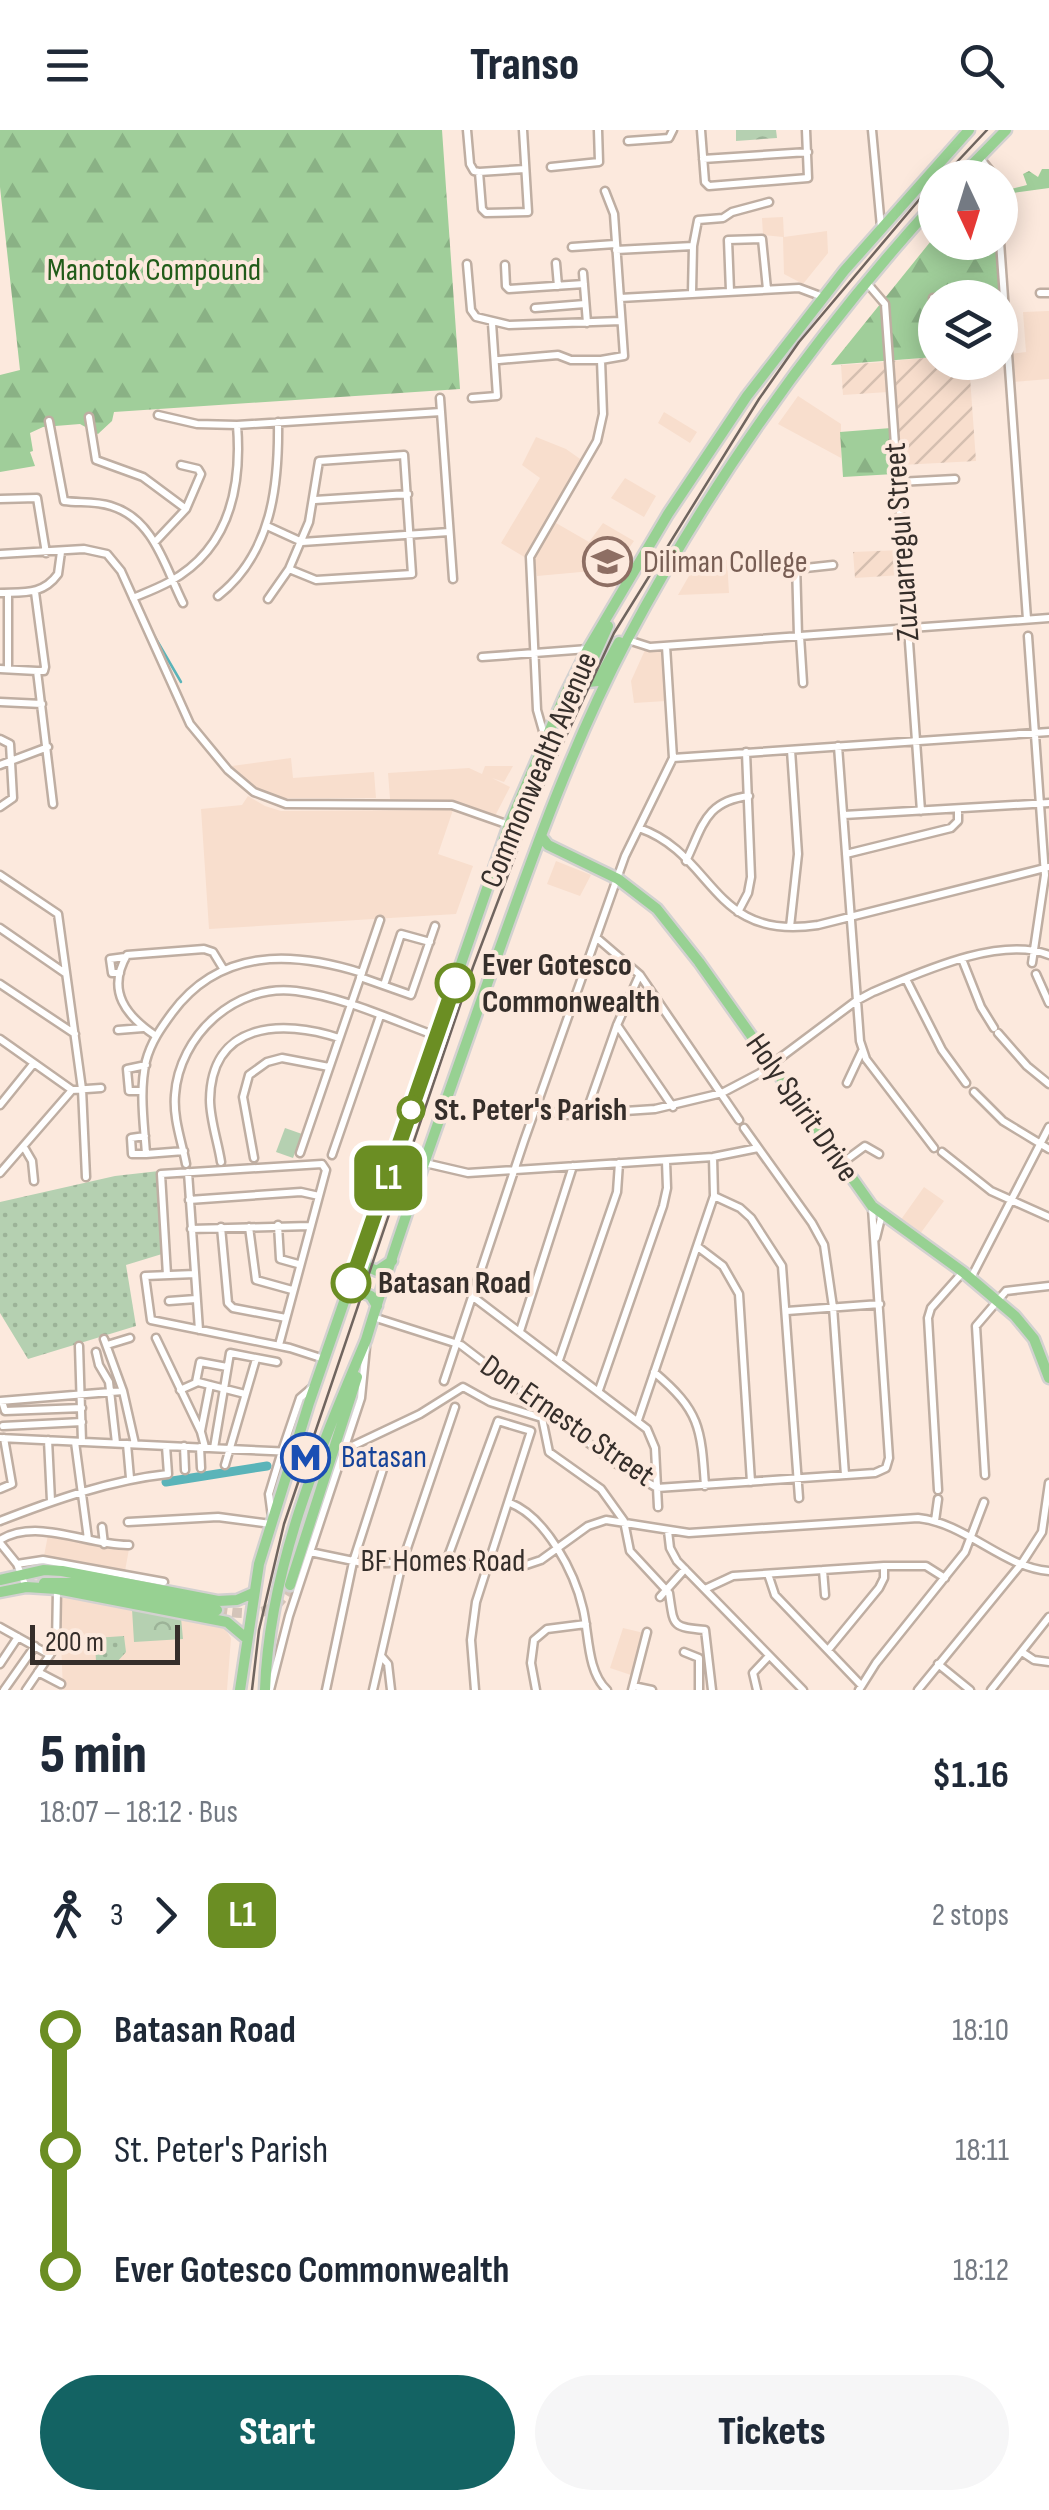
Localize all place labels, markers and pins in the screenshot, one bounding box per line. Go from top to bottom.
school or university icon: Diliman College [582,536,634,588]
place label: Diliman College [643,543,808,582]
place label: Ever Gotesco Commonwealth [482,946,660,1022]
marker: Ever Gotesco Commonwealth [436,964,474,1002]
place label: St. Peter's Parish [434,1091,627,1130]
marker: St. Peter's Parish [398,1097,424,1123]
marker: Batasan Road [332,1264,370,1302]
place label: Batasan Road [378,1264,531,1303]
metro station icon: Batasan [280,1431,332,1483]
place label: Batasan [341,1438,427,1477]

